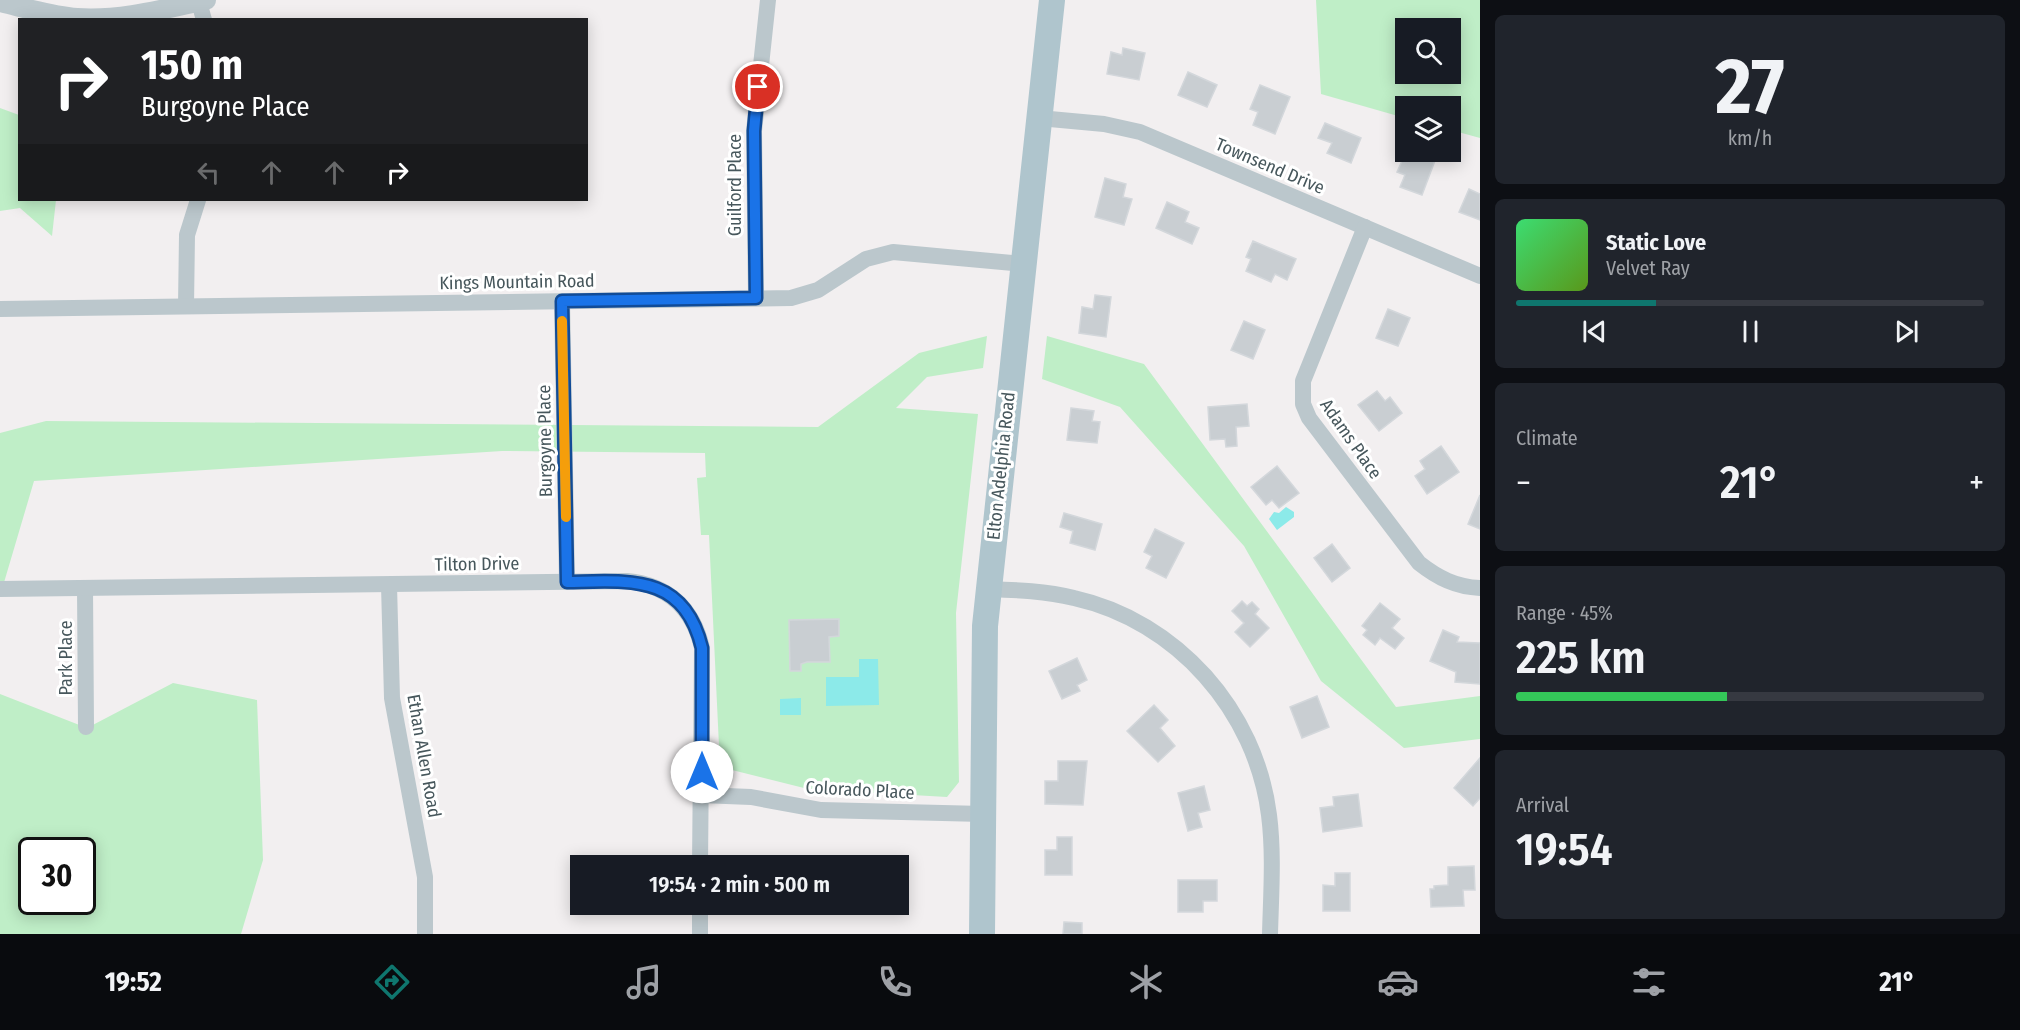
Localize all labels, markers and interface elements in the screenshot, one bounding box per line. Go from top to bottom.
map controls [1395,18,1461,162]
button: search [1395,18,1461,84]
text: 150 m [141,40,243,90]
text: 27 [1716,40,1784,134]
icon: right [42,42,120,120]
pin [732,61,783,112]
icon: arrive [741,70,774,103]
text: Burgoyne Place [141,91,310,123]
button: layers [1395,96,1461,162]
text: km/h [1728,126,1772,150]
street label: Townsend Drive [1212,133,1328,199]
street label: Guilford Place [724,134,746,236]
icon: left [192,156,225,189]
icon: ahead [255,156,288,189]
icon: ahead [318,156,351,189]
icon: right [381,156,414,189]
text: Static Love [1606,229,1706,256]
text: Velvet Ray [1606,256,1690,280]
street label: Kings Mountain Road [439,270,595,294]
icon: previous [1578,315,1611,348]
icon: pause [1734,315,1767,348]
icon: next [1890,315,1923,348]
street label: Burgoyne Place [533,384,557,497]
street label: Elton Adelphia Road [982,391,1020,541]
street label: Adams Place [1315,395,1387,483]
text: Climate [1516,426,1578,450]
text: 21° [1720,456,1780,510]
text: − [1516,463,1531,503]
text: + [1969,463,1984,503]
street label: Tilton Drive [435,552,520,576]
text: Range · 45% [1516,601,1613,625]
street label: Park Place [55,620,77,696]
text: 225 km [1516,631,1646,685]
street label: Ethan Allen Road [402,693,446,819]
position arrow [670,740,734,804]
street label: Colorado Place [805,776,915,804]
text: Arrival [1516,793,1569,817]
text: 19:54 [1516,823,1613,877]
speed limit sign: 30 [18,837,96,915]
text: 19:54 · 2 min · 500 m [649,871,830,898]
icon: directions [371,961,413,1003]
icon: music [623,961,665,1003]
icon: phone [874,961,916,1003]
icon: climate [1125,961,1167,1003]
icon: car [1377,961,1419,1003]
icon: filters [1628,961,1670,1003]
text: 19:52 [105,966,162,998]
text: 21° [1879,966,1915,998]

